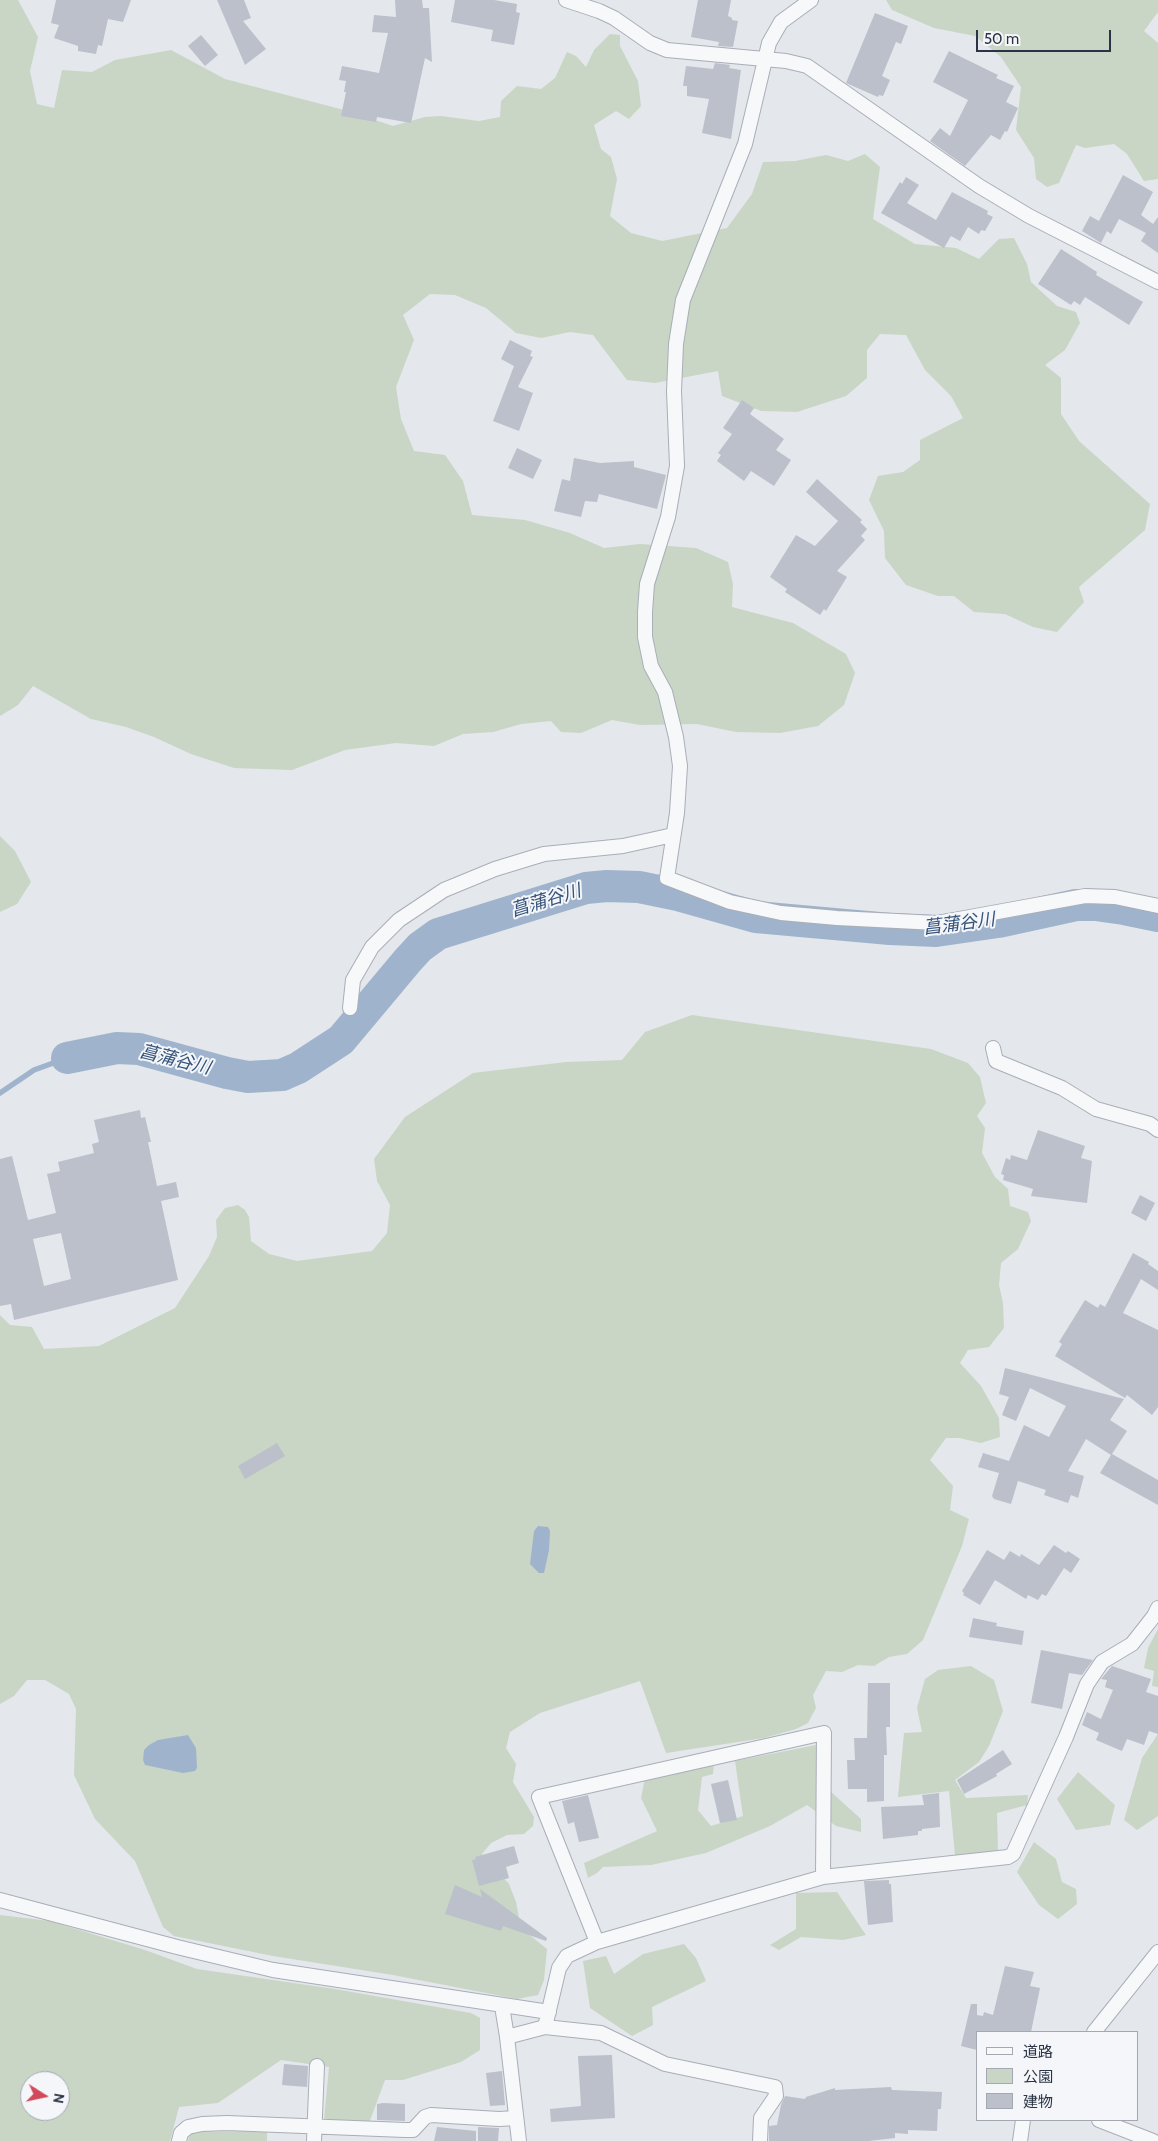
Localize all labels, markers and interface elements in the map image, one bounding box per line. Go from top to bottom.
scale bar [978,20,1113,52]
text: 50 m [984,30,1019,48]
water label: 菖蒲谷川 [508,880,584,922]
water label: 菖蒲谷川 [922,909,996,939]
water label: 菖蒲谷川 [137,1041,213,1079]
legend [976,2031,1138,2121]
text: 道路 [1023,2043,1053,2061]
text: 公園 [1023,2068,1053,2086]
north arrow [20,2071,70,2121]
text: N [49,2092,69,2105]
text: 建物 [1023,2093,1053,2111]

